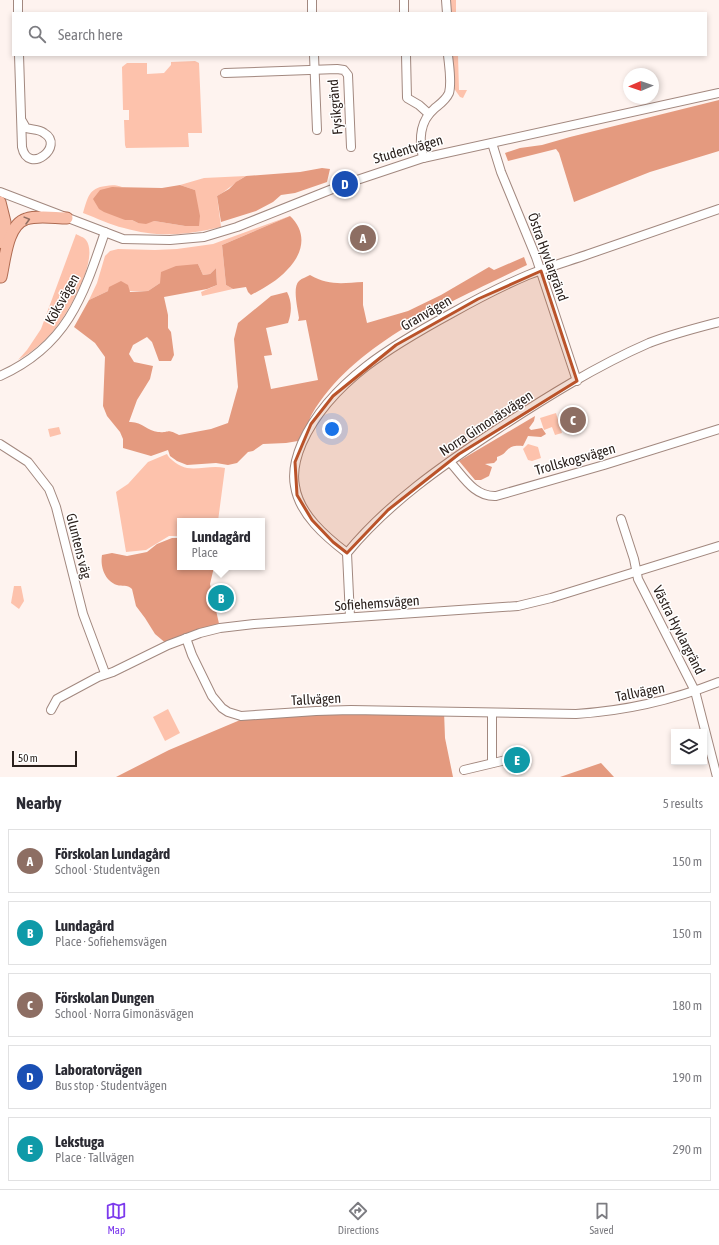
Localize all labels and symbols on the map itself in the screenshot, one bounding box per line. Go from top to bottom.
north arrow [623,68,659,104]
street label: Fysikgränd [325,79,345,135]
street label: Studentvägen [371,131,445,167]
pin: D [332,169,358,199]
street label: Östra Hyvlargränd [525,211,571,303]
one-way arrow [24,216,30,224]
pin: A [350,223,376,253]
street label: Köksvägen [42,271,82,327]
street label: Granvägen [398,292,454,334]
street label: Norra Gimonäsvägen [436,387,536,459]
pin: C [560,405,586,435]
your location [322,419,342,439]
street label: Trollskogsvägen [533,440,617,478]
street label: Gluntens väg [63,512,95,580]
pin: B [208,583,234,613]
street label: Västra Hyvlargränd [650,583,708,677]
street label: Sofiehemsvägen [334,592,420,614]
street label: Tallvägen [614,679,666,705]
street label: Tallvägen [291,690,341,708]
pin: E [504,745,530,775]
scale bar [12,749,77,768]

